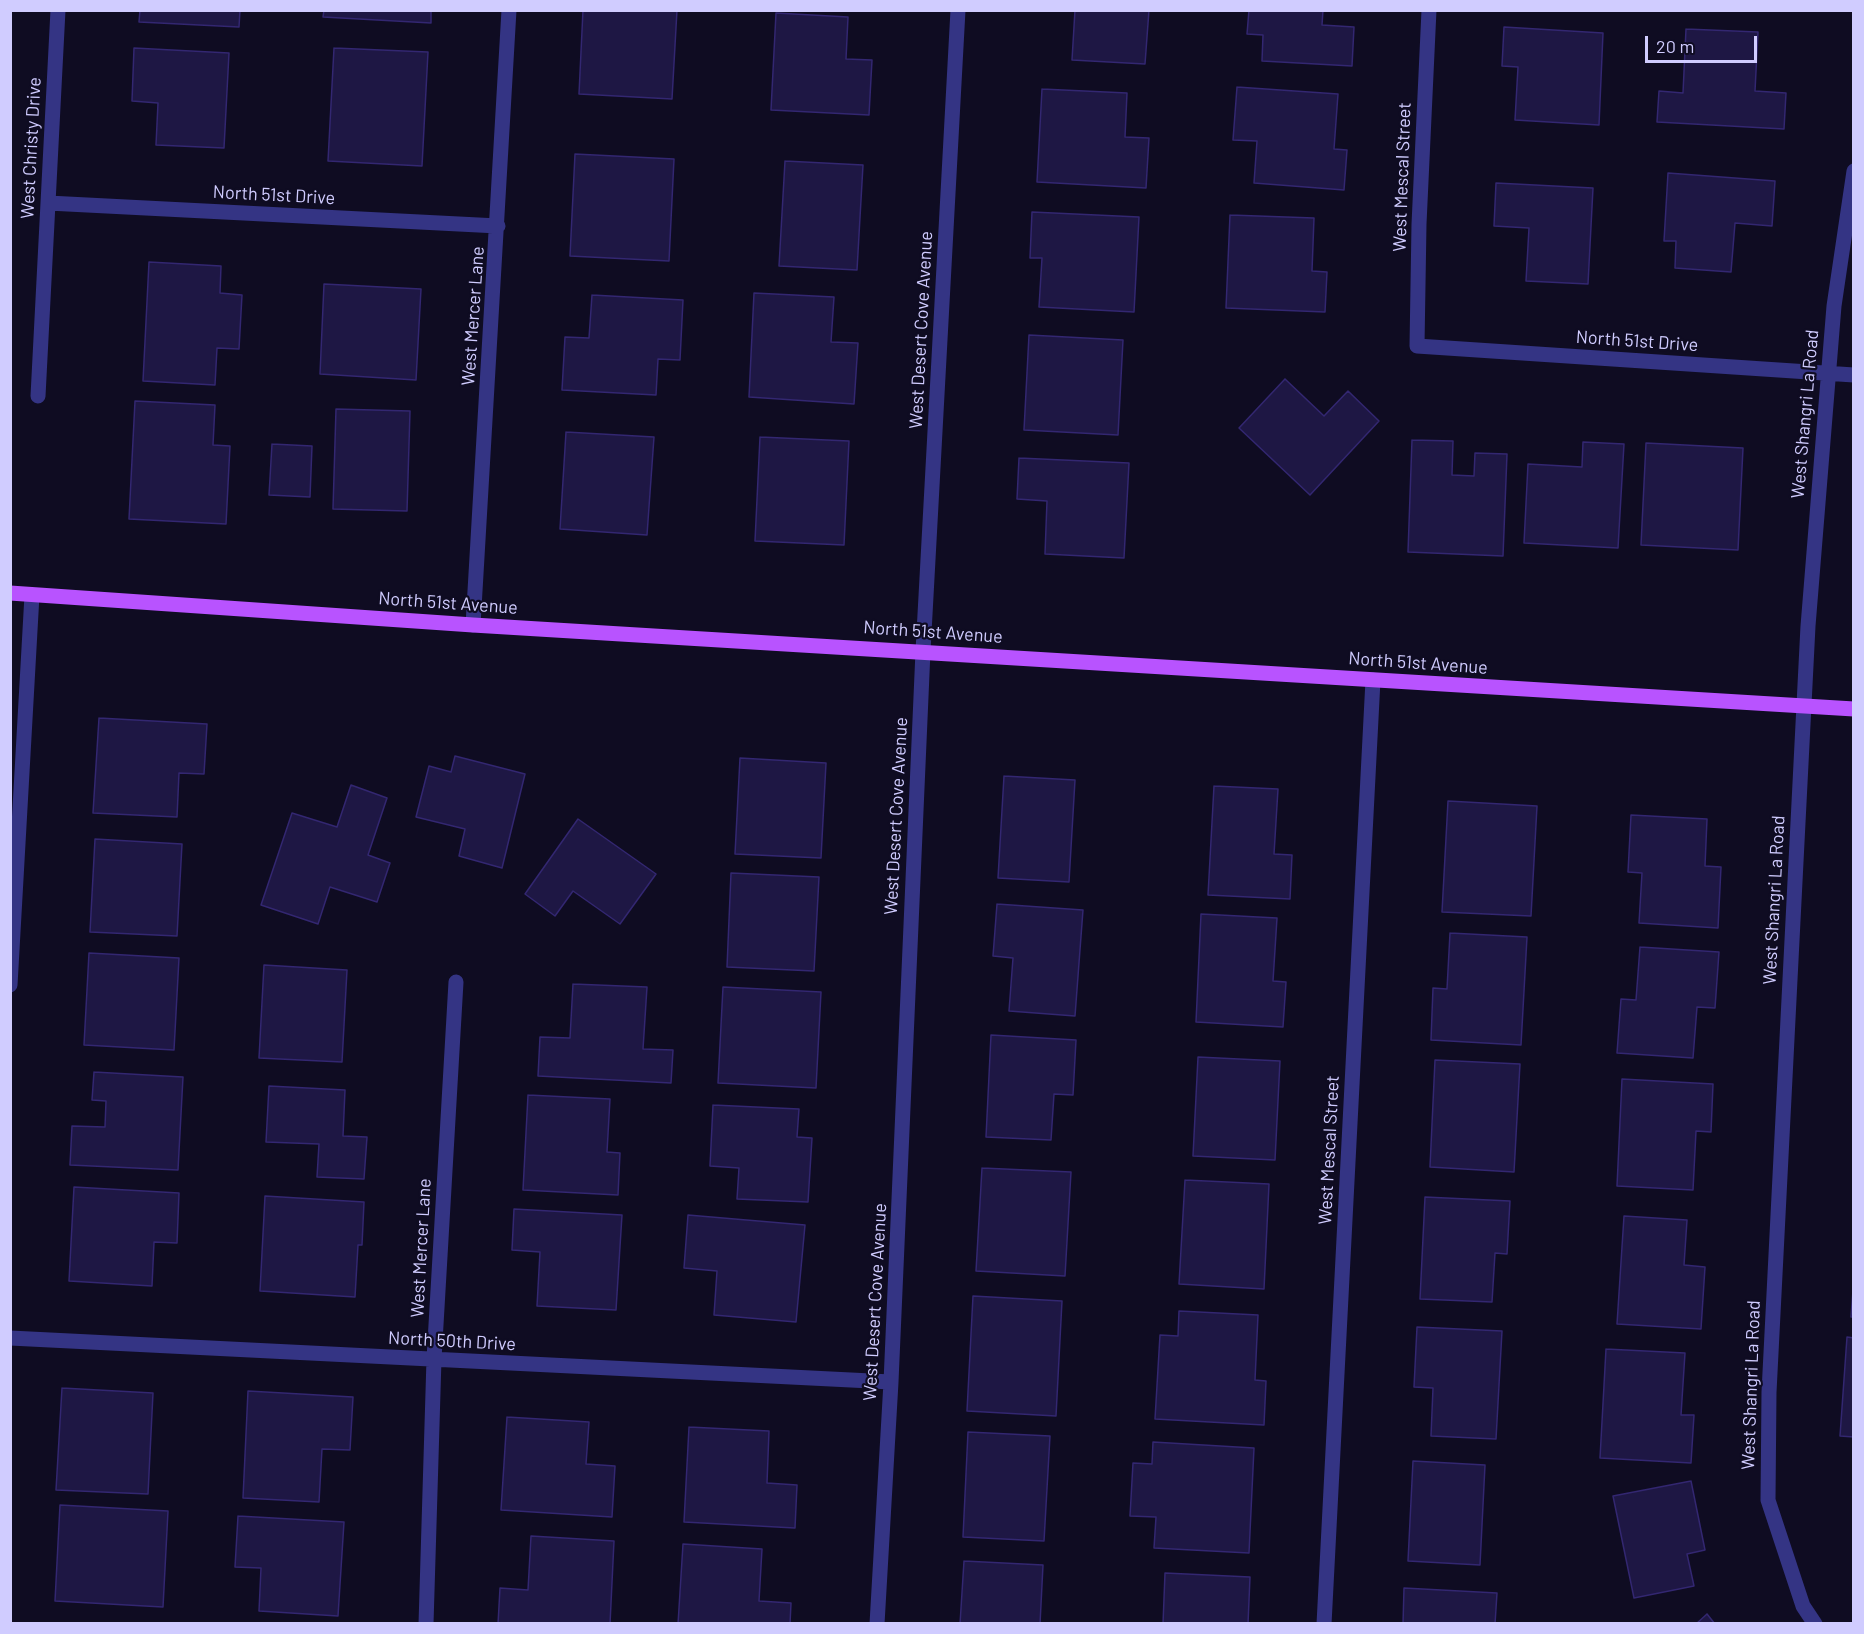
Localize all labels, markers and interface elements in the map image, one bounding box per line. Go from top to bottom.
scale bar [1648,24,1760,62]
text: 20 m [1656,35,1694,57]
street label: West Christy Drive [16,76,46,220]
street label: West Mescal Street [1389,102,1415,252]
street label: North 51st Drive [212,181,336,209]
street label: West Desert Cove Avenue [905,231,937,429]
street label: West Mercer Lane [457,246,489,386]
street label: North 51st Drive [1575,326,1699,356]
street label: West Shangri La Road [1787,329,1823,499]
street label: North 51st Avenue [378,587,518,619]
street label: North 51st Avenue [863,616,1003,648]
street label: North 51st Avenue [1348,647,1488,679]
street label: West Desert Cove Avenue [880,717,912,915]
street label: West Shangri La Road [1759,815,1789,985]
street label: West Mescal Street [1314,1075,1344,1225]
street label: West Mercer Lane [407,1178,435,1318]
street label: West Desert Cove Avenue [859,1203,891,1401]
street label: West Shangri La Road [1737,1300,1765,1470]
street label: North 50th Drive [388,1327,516,1355]

